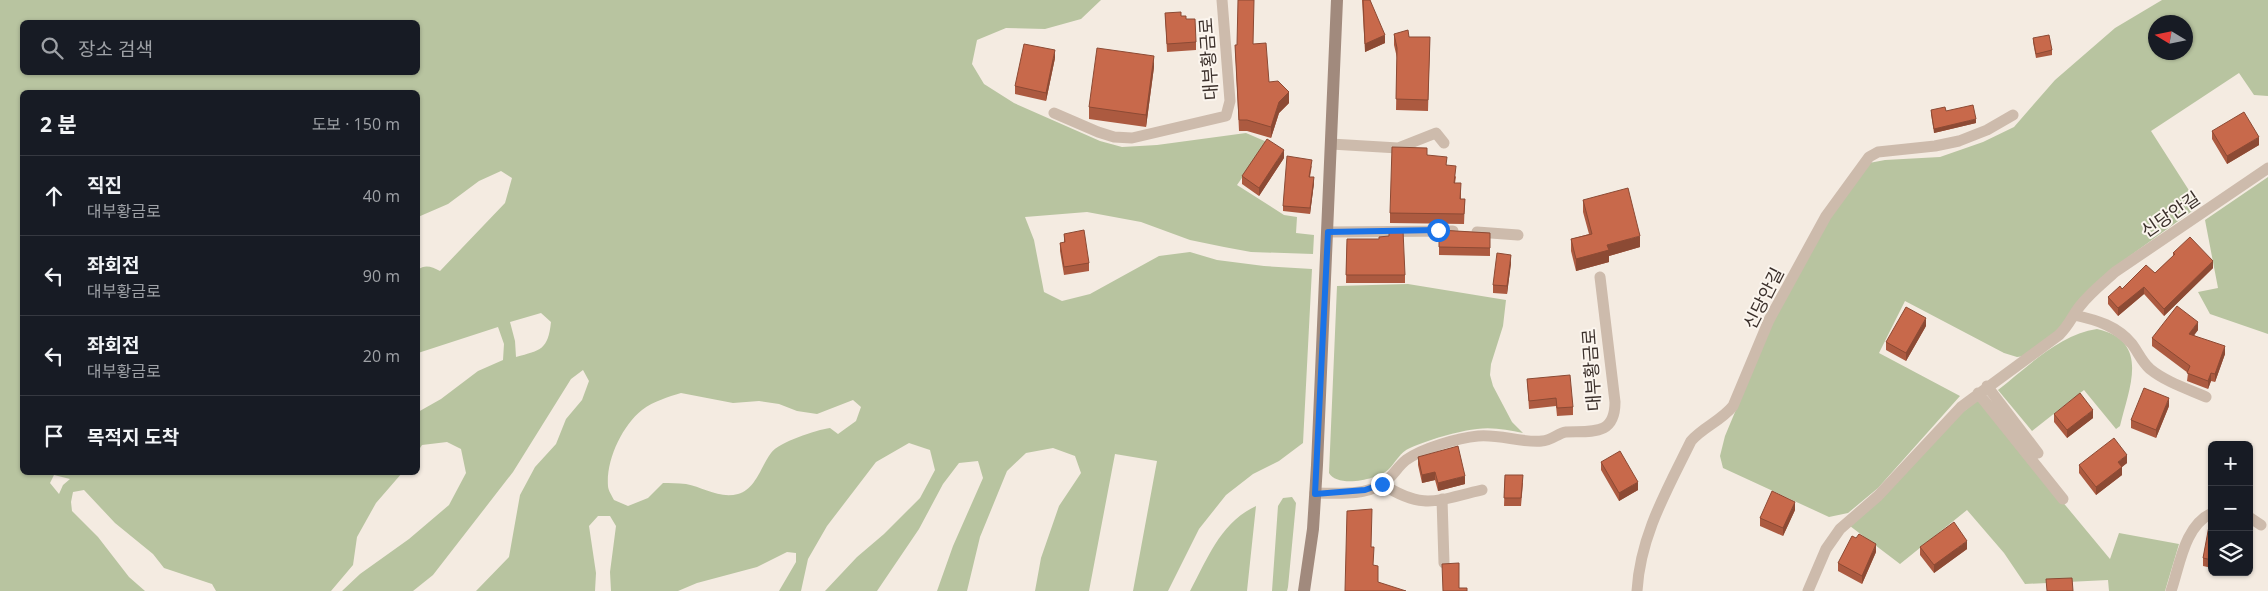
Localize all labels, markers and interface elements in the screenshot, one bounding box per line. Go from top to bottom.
north arrow [2148,15,2193,60]
street label: 대부황금로 [1193,17,1223,101]
search box [20,20,420,75]
icon: search [38,34,66,62]
text: 장소 검색 [78,36,153,62]
text: 2 분 [40,110,77,138]
text: 도보 · 150 m [312,113,400,135]
text: 직진 [87,172,122,198]
icon: ahead [40,182,68,210]
text: 40 m [363,185,400,207]
street label: 신당안길 [2136,186,2204,242]
text: 대부황금로 [87,200,161,222]
route start [1427,219,1450,242]
text: 좌회전 [87,252,139,278]
icon: left [40,262,68,290]
street label: 신당안길 [1737,263,1789,333]
text: 90 m [363,265,400,287]
text: 대부황금로 [87,280,161,302]
street label: 대부황금로 [1576,328,1606,412]
text: 좌회전 [87,332,139,358]
icon: left [40,342,68,370]
text: 20 m [363,345,400,367]
text: 대부황금로 [87,360,161,382]
icon: arrive [40,422,68,450]
text: 목적지 도착 [87,424,179,450]
map controls [2208,441,2253,576]
button: + [2208,441,2253,486]
route end [1371,473,1394,496]
button: − [2208,486,2253,531]
button: layers [2208,531,2253,576]

